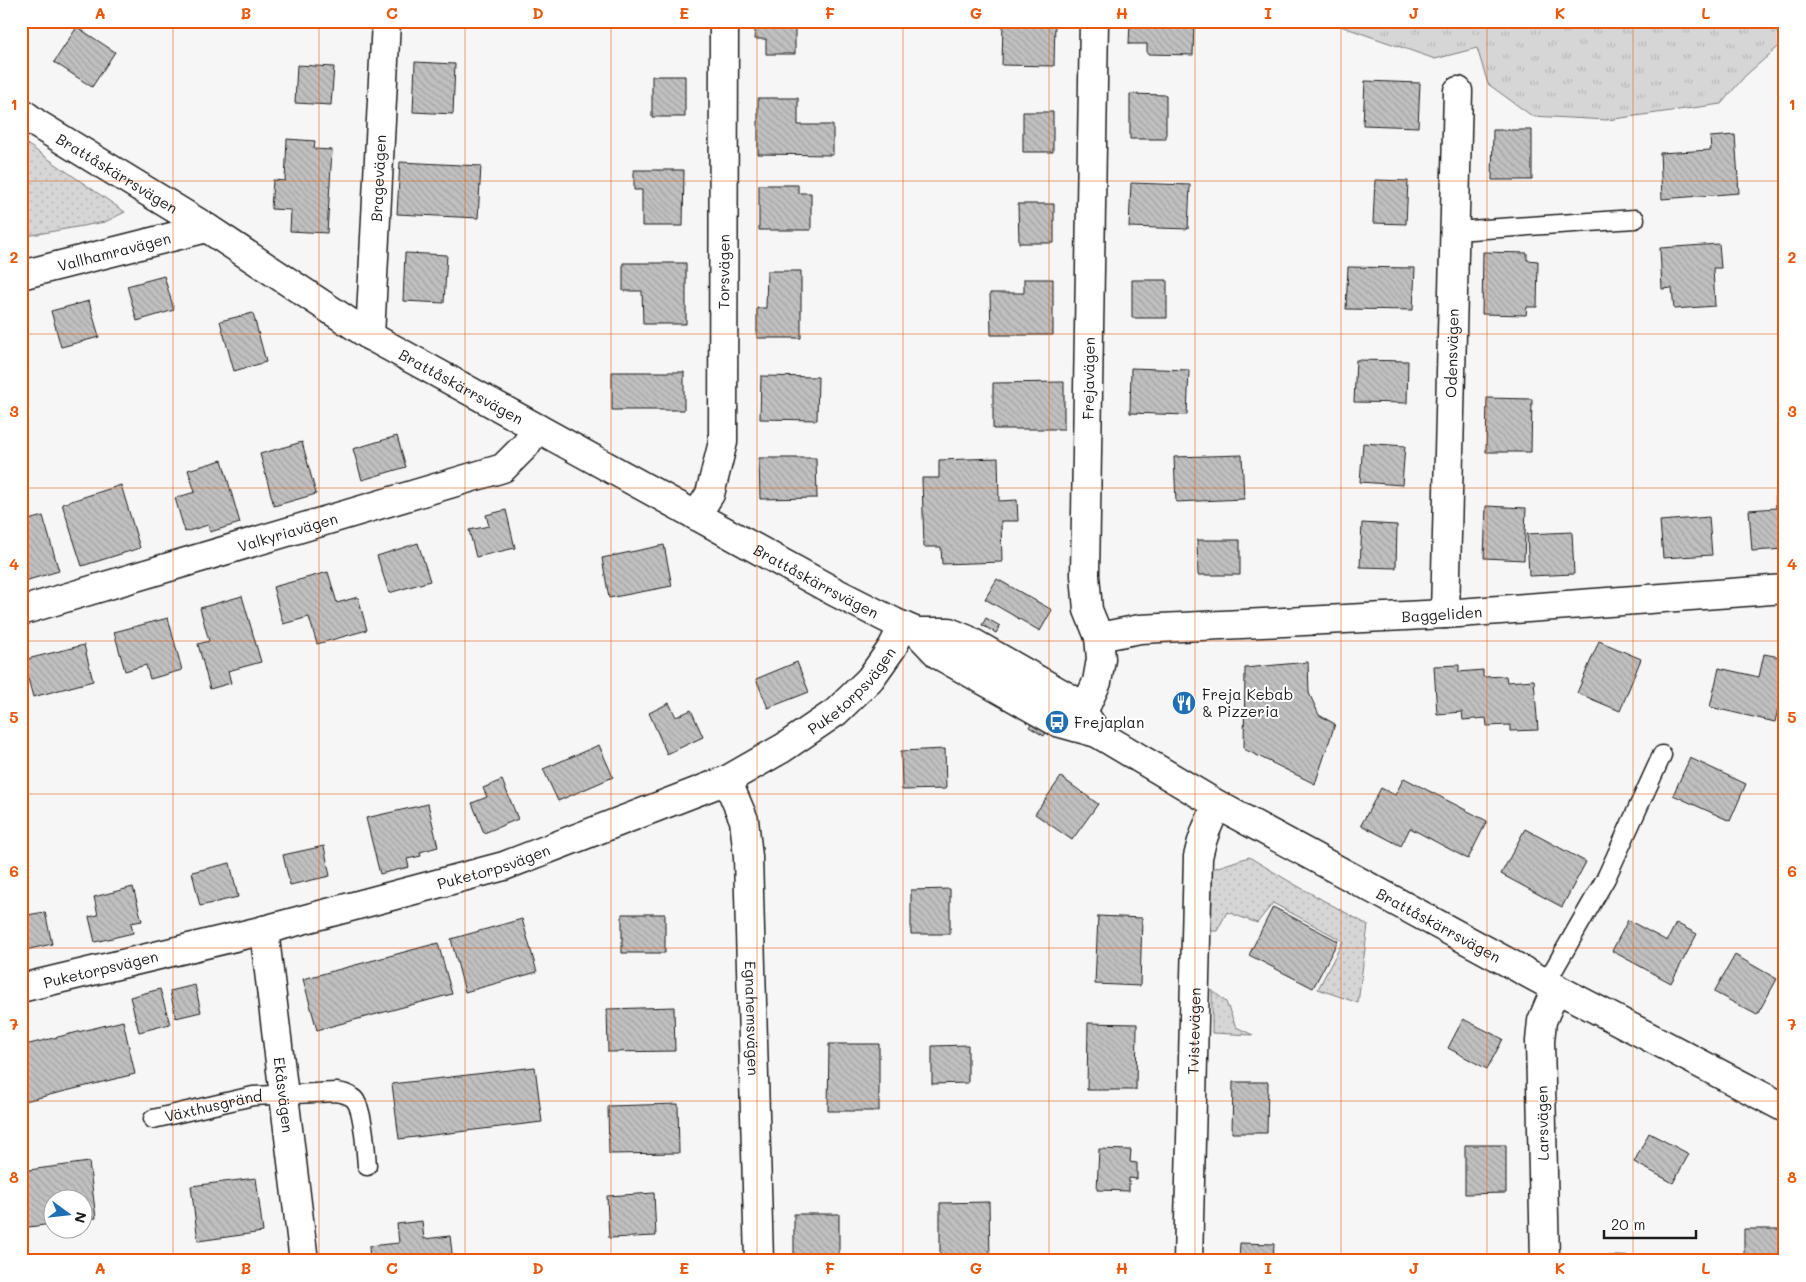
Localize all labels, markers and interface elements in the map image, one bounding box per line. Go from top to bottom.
text: A [94,2,106,23]
text: B [241,2,251,23]
text: C [386,2,398,23]
text: D [532,2,544,23]
text: E [679,2,689,23]
text: F [825,2,835,23]
text: G [970,2,982,23]
text: H [1116,2,1128,23]
text: I [1264,2,1272,23]
text: J [1409,2,1419,23]
text: K [1555,2,1565,23]
text: L [1701,2,1711,23]
text: 1 [10,93,18,114]
text: 1 [1788,93,1796,114]
street label: Brattåskärrsvägen [53,128,182,218]
street label: Bragevägen [366,134,390,222]
street label: Vallhamravägen [55,228,173,275]
street label: Torsvägen [713,234,733,309]
text: 2 [10,246,19,267]
text: 2 [1788,246,1797,267]
street label: Odensvägen [1440,308,1463,398]
street label: Frejavägen [1078,337,1099,420]
street label: Brattåskärrsvägen [396,344,527,428]
text: 3 [9,400,19,421]
text: 3 [1787,400,1797,421]
street label: Valkyriavägen [235,508,340,556]
street label: Brattåskärrsvägen [750,539,882,623]
text: 4 [9,553,19,574]
text: 4 [1787,553,1797,574]
street label: Baggeliden [1401,601,1483,626]
street label: Puketorpsvägen [804,643,900,738]
place label: Freja Kebab & Pizzeria [1202,684,1293,721]
restaurant icon: Freja Kebab & Pizzeria [1171,690,1197,716]
text: 5 [9,706,19,727]
text: 5 [1787,706,1797,727]
bus stop icon: Frejaplan [1044,709,1070,735]
place label: Frejaplan [1074,712,1144,732]
street label: Puketorpsvägen [435,839,553,893]
text: 6 [9,860,19,881]
text: 6 [1787,860,1797,881]
street label: Brattåskärrsvägen [1373,883,1505,967]
street label: Puketorpsvägen [41,946,160,992]
street label: Egnahemsvägen [741,960,764,1076]
street label: Tvistevägen [1183,987,1205,1075]
text: 7 [10,1013,19,1034]
text: 7 [1788,1013,1797,1034]
street label: Ekåsvägen [269,1056,298,1134]
street label: Larsvägen [1531,1085,1553,1161]
street label: Växthusgränd [163,1086,263,1126]
text: 8 [9,1166,19,1187]
text: 8 [1787,1166,1797,1187]
north arrow [42,1190,92,1240]
scale bar [1604,1207,1696,1239]
text: N [70,1210,92,1225]
text: 20 m [1611,1214,1645,1234]
text: A [94,1257,106,1278]
text: B [241,1257,251,1278]
text: C [386,1257,398,1278]
text: D [532,1257,544,1278]
text: E [679,1257,689,1278]
text: F [825,1257,835,1278]
text: G [970,1257,982,1278]
text: H [1116,1257,1128,1278]
text: I [1264,1257,1272,1278]
text: J [1409,1257,1419,1278]
text: K [1555,1257,1565,1278]
text: L [1701,1257,1711,1278]

